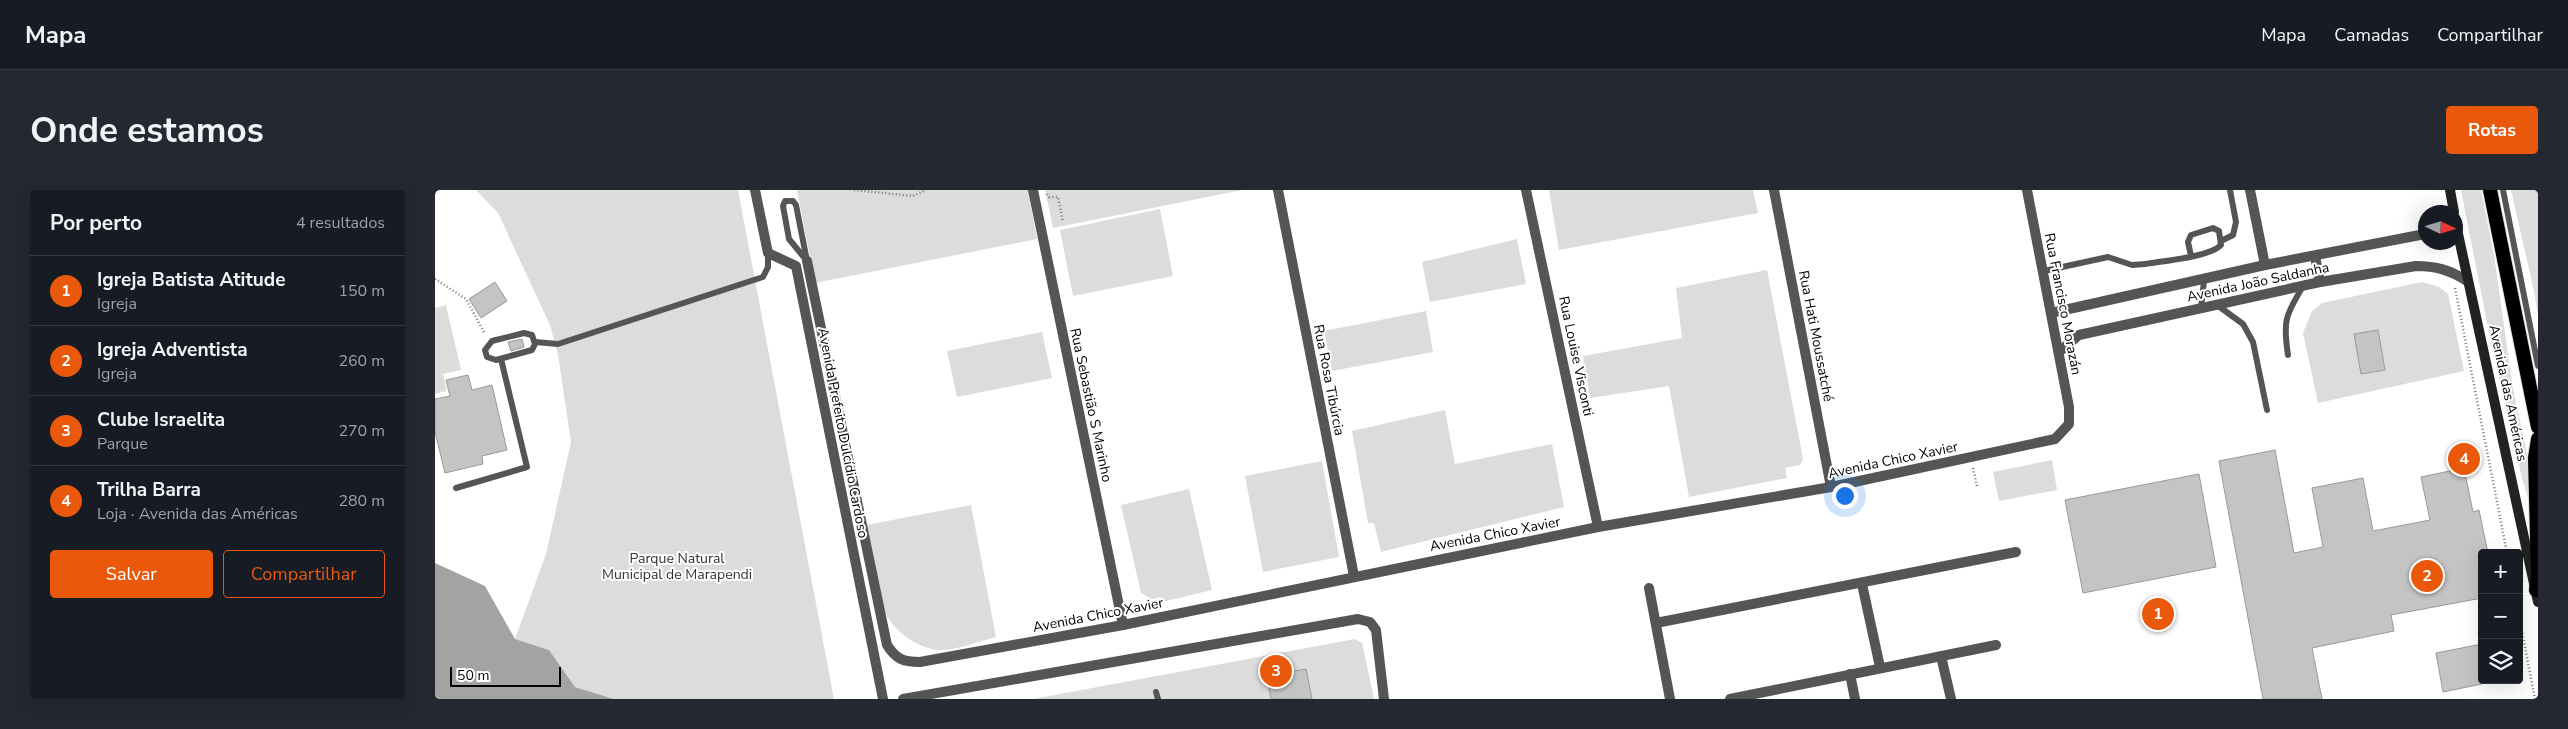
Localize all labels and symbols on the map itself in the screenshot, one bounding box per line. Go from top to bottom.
north arrow [2418,205,2463,250]
street label: Rua Francisco Morazán [2040,231,2086,377]
street label: Avenida João Saldanha [2185,258,2331,306]
street label: Rua Hati Moussatché [1794,269,1838,403]
street label: Rua Louise Visconti [1554,294,1598,418]
street label: Rua Rosa Tibúrcia [1309,323,1349,437]
street label: Avenida das Américas [2484,323,2532,463]
street label: Avenida Prefeito Dulcídio Cardoso [813,326,873,540]
street label: Rua Sebastião S Marinho [1065,326,1117,484]
street label: Avenida Chico Xavier [1826,437,1960,483]
pin: 4 [2448,440,2480,478]
your location [1832,483,1858,509]
street label: Avenida Chico Xavier [1428,512,1562,556]
park label: Parque Natural Municipal de Marapendi [602,549,752,584]
pin: 2 [2411,557,2443,595]
street label: Avenida Chico Xavier [1031,593,1165,637]
pin: 1 [2142,595,2174,633]
pin: 3 [1260,652,1292,690]
scale bar [450,664,561,687]

